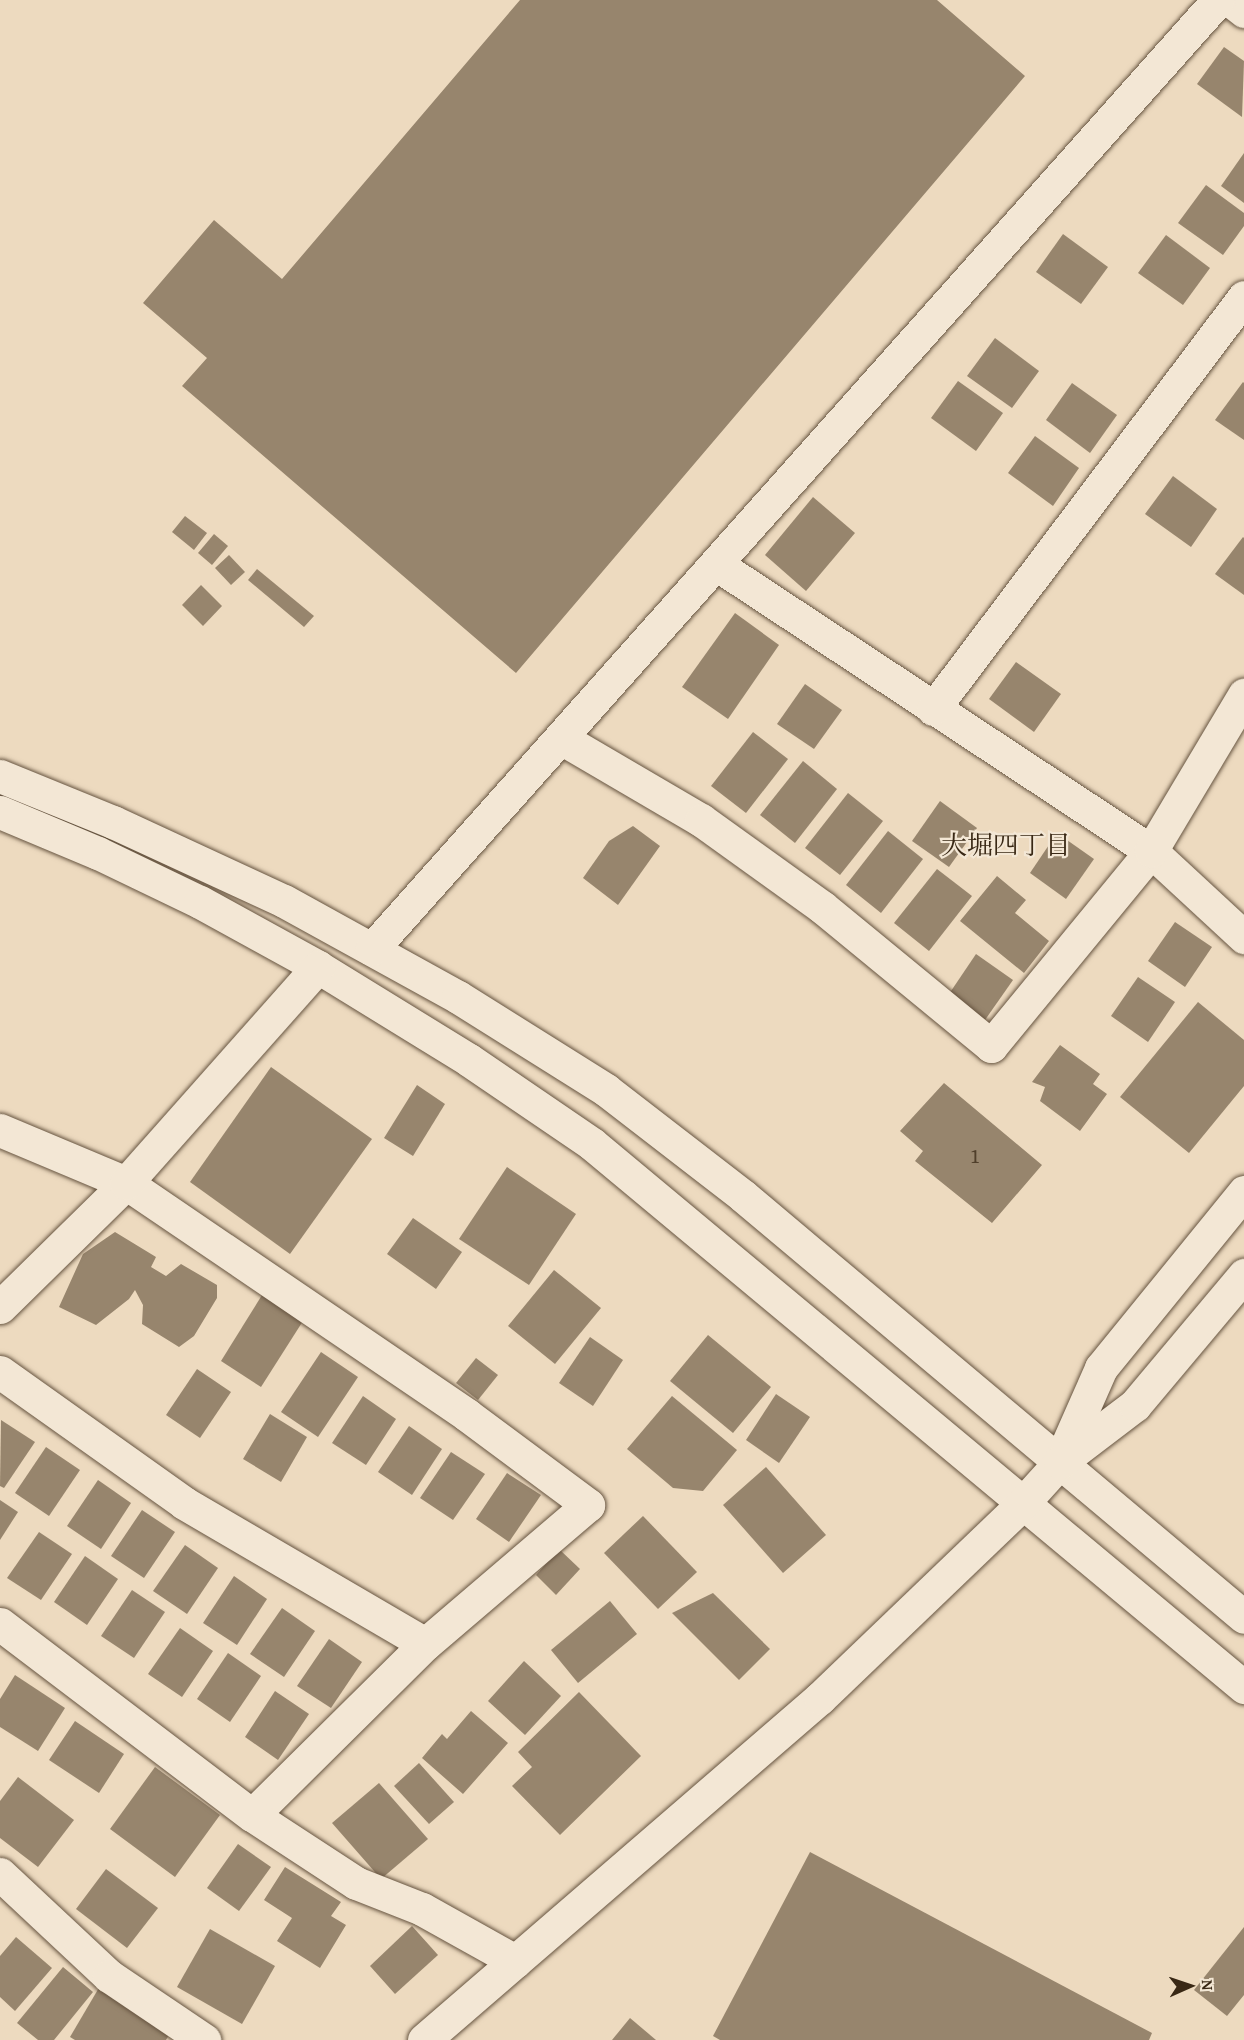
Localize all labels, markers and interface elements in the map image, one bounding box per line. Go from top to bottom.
district label: 大堀四丁目 [941,829,1071,861]
house number: 1 [970,1143,980,1169]
north arrow [1160,1956,1220,2016]
text: N [1196,1979,1220,1991]

